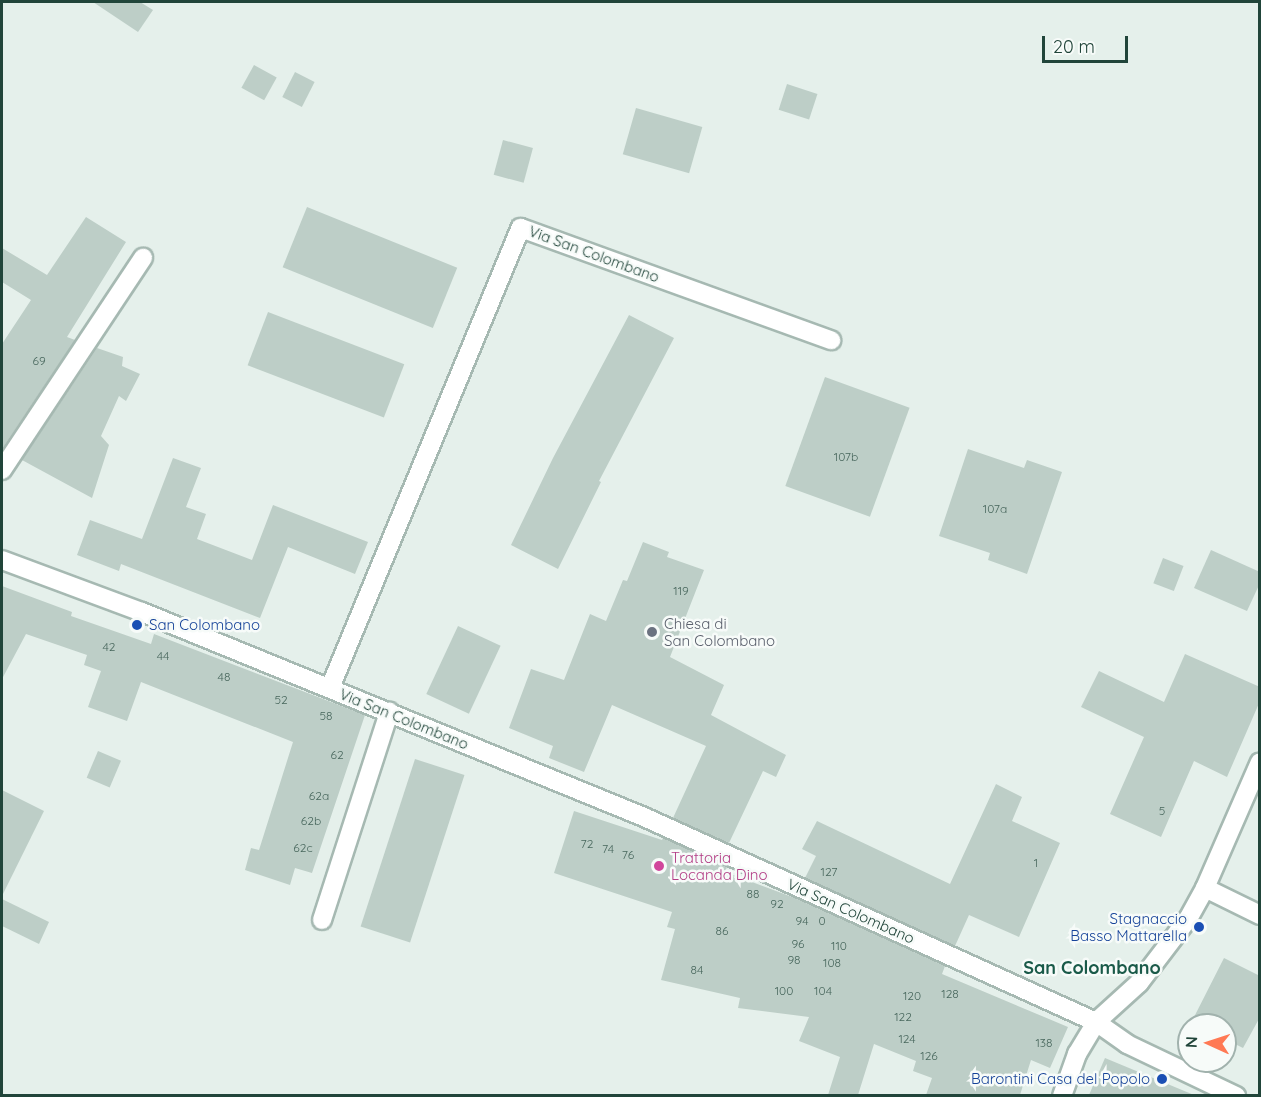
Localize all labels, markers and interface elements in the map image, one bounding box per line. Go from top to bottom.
scale bar [1045,24,1130,62]
text: 20 m [1053,35,1095,58]
street label: Via San Colombano [526,222,662,286]
house number: 69 [32,354,46,368]
house number: 107b [834,450,858,464]
house number: 107a [983,502,1007,516]
house number: 119 [673,584,689,598]
place label: Chiesa di San Colombano [664,614,775,649]
place label: San Colombano [149,616,260,634]
marker: San Colombano [130,618,144,632]
marker: Chiesa di San Colombano [645,625,659,639]
house number: 42 [103,640,115,654]
house number: 44 [157,649,169,663]
house number: 48 [218,670,230,684]
street label: Via San Colombano [337,685,471,753]
house number: 52 [274,693,288,707]
house number: 58 [319,709,333,723]
house number: 62 [330,748,344,762]
house number: 62a [309,789,329,803]
house number: 5 [1159,804,1165,818]
house number: 62b [301,814,321,828]
house number: 72 [581,837,593,851]
house number: 62c [293,841,313,855]
house number: 74 [602,842,614,856]
house number: 76 [622,848,634,862]
place label: Trattoria Locanda Dino [671,848,768,883]
house number: 1 [1034,856,1038,870]
marker: Trattoria Locanda Dino [652,859,666,873]
house number: 127 [820,865,838,879]
street label: Via San Colombano [785,875,917,947]
house number: 88 [747,887,759,901]
house number: 92 [770,897,784,911]
place label: Stagnaccio Basso Mattarella [1070,909,1187,944]
house number: 94 [795,914,809,928]
house number: 0 [818,914,826,928]
marker: Stagnaccio Basso Mattarella [1192,920,1206,934]
house number: 86 [716,924,728,938]
house number: 96 [791,937,805,951]
house number: 110 [831,939,847,953]
house number: 98 [787,953,801,967]
house number: 108 [823,956,841,970]
district label: San Colombano [1023,957,1161,979]
house number: 84 [691,963,703,977]
house number: 100 [775,984,793,998]
house number: 104 [814,984,832,998]
house number: 128 [941,987,959,1001]
house number: 120 [903,989,921,1003]
house number: 122 [894,1010,912,1024]
north arrow [1177,1013,1237,1073]
house number: 124 [898,1032,916,1046]
house number: 138 [1035,1036,1053,1050]
text: N [1181,1036,1201,1049]
house number: 126 [920,1049,938,1063]
place label: Barontini Casa del Popolo [971,1070,1150,1088]
marker: Barontini Casa del Popolo [1155,1072,1169,1086]

